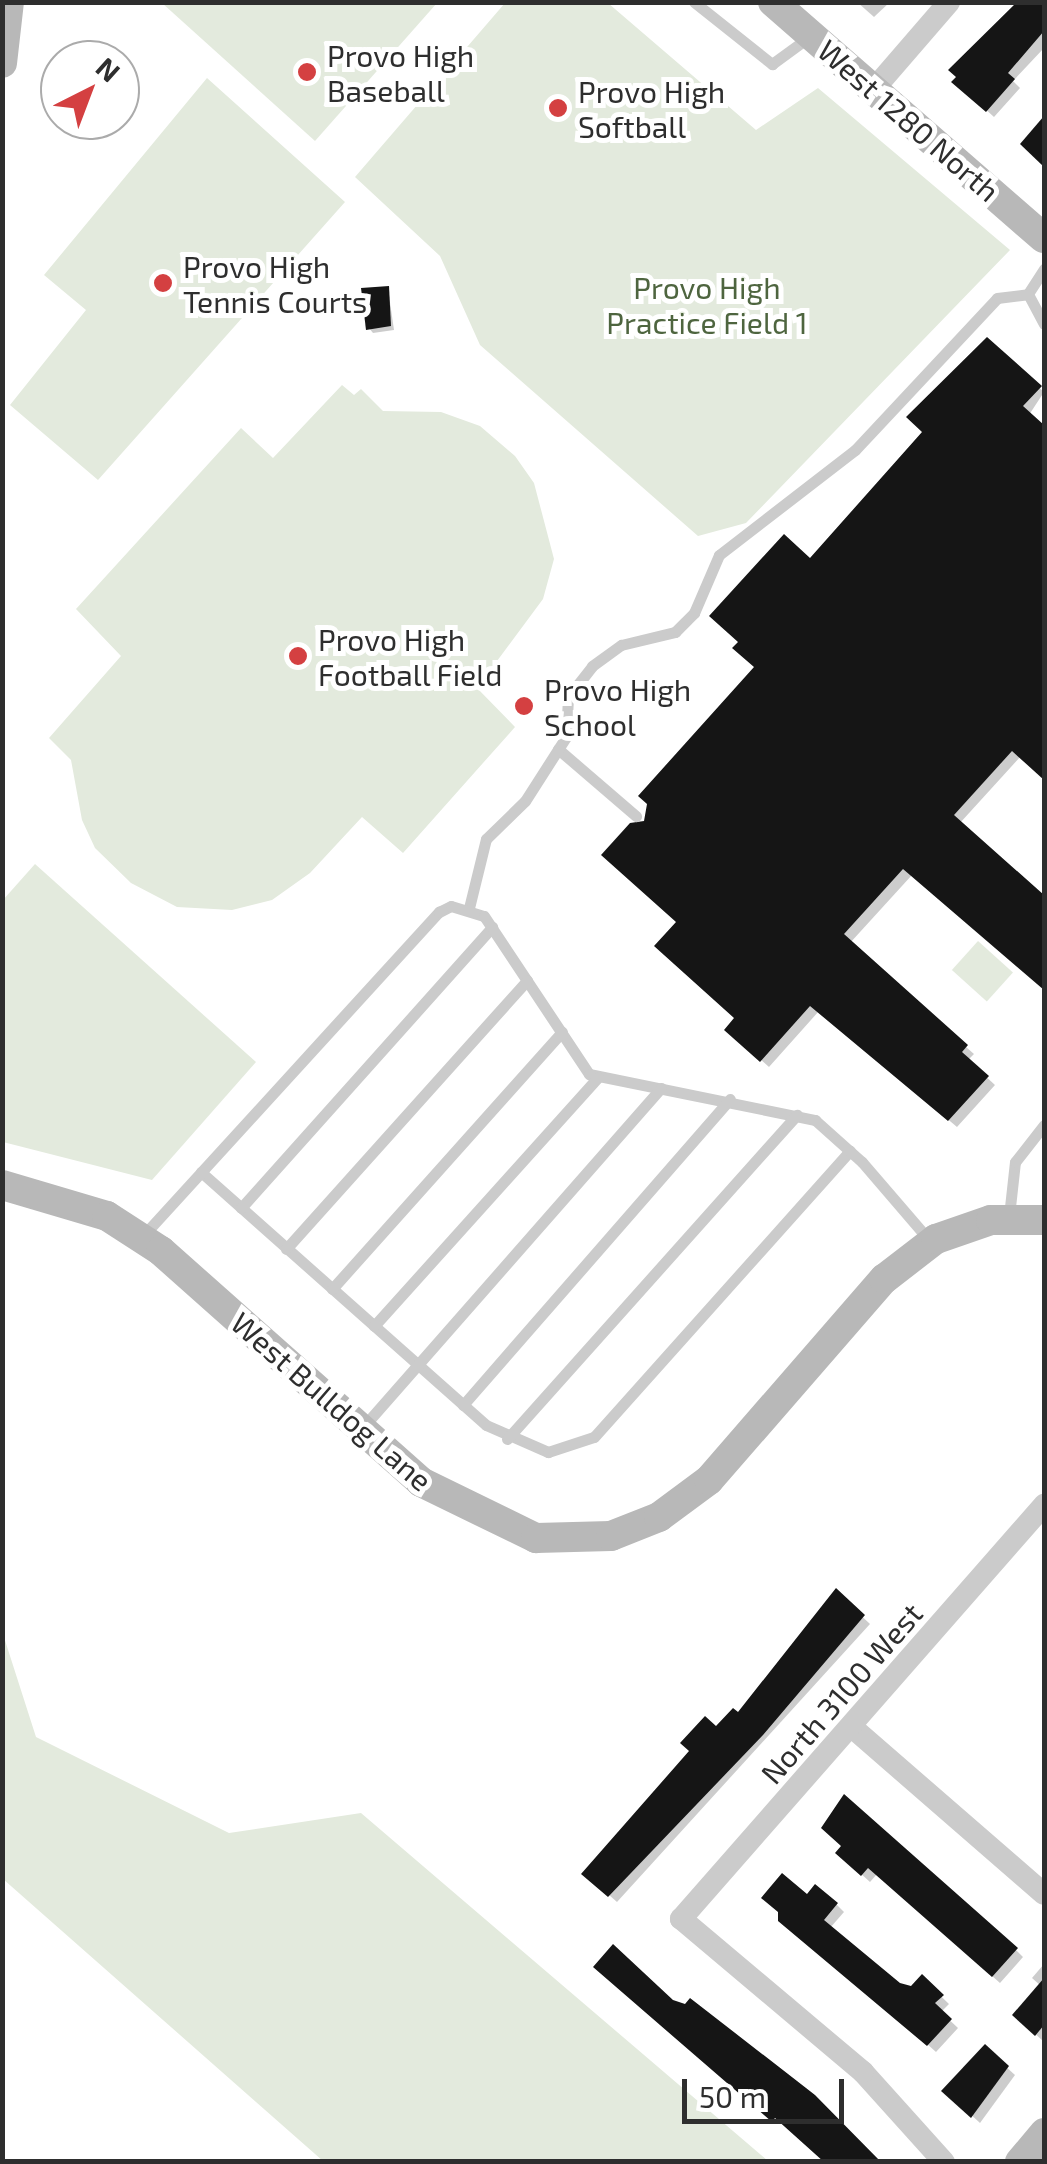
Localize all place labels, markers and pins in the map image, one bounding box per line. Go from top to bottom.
place label: Provo High Baseball [327,37,474,108]
marker: Provo High Baseball [296,61,318,83]
place label: Provo High Softball [578,73,725,144]
marker: Provo High Softball [547,97,569,119]
place label: Provo High Tennis Courts [183,248,367,318]
marker: Provo High Tennis Courts [152,272,174,294]
place label: Provo High Football Field [318,621,503,692]
marker: Provo High Football Field [287,645,309,667]
place label: Provo High School [544,671,691,742]
marker: Provo High School [513,695,535,717]

